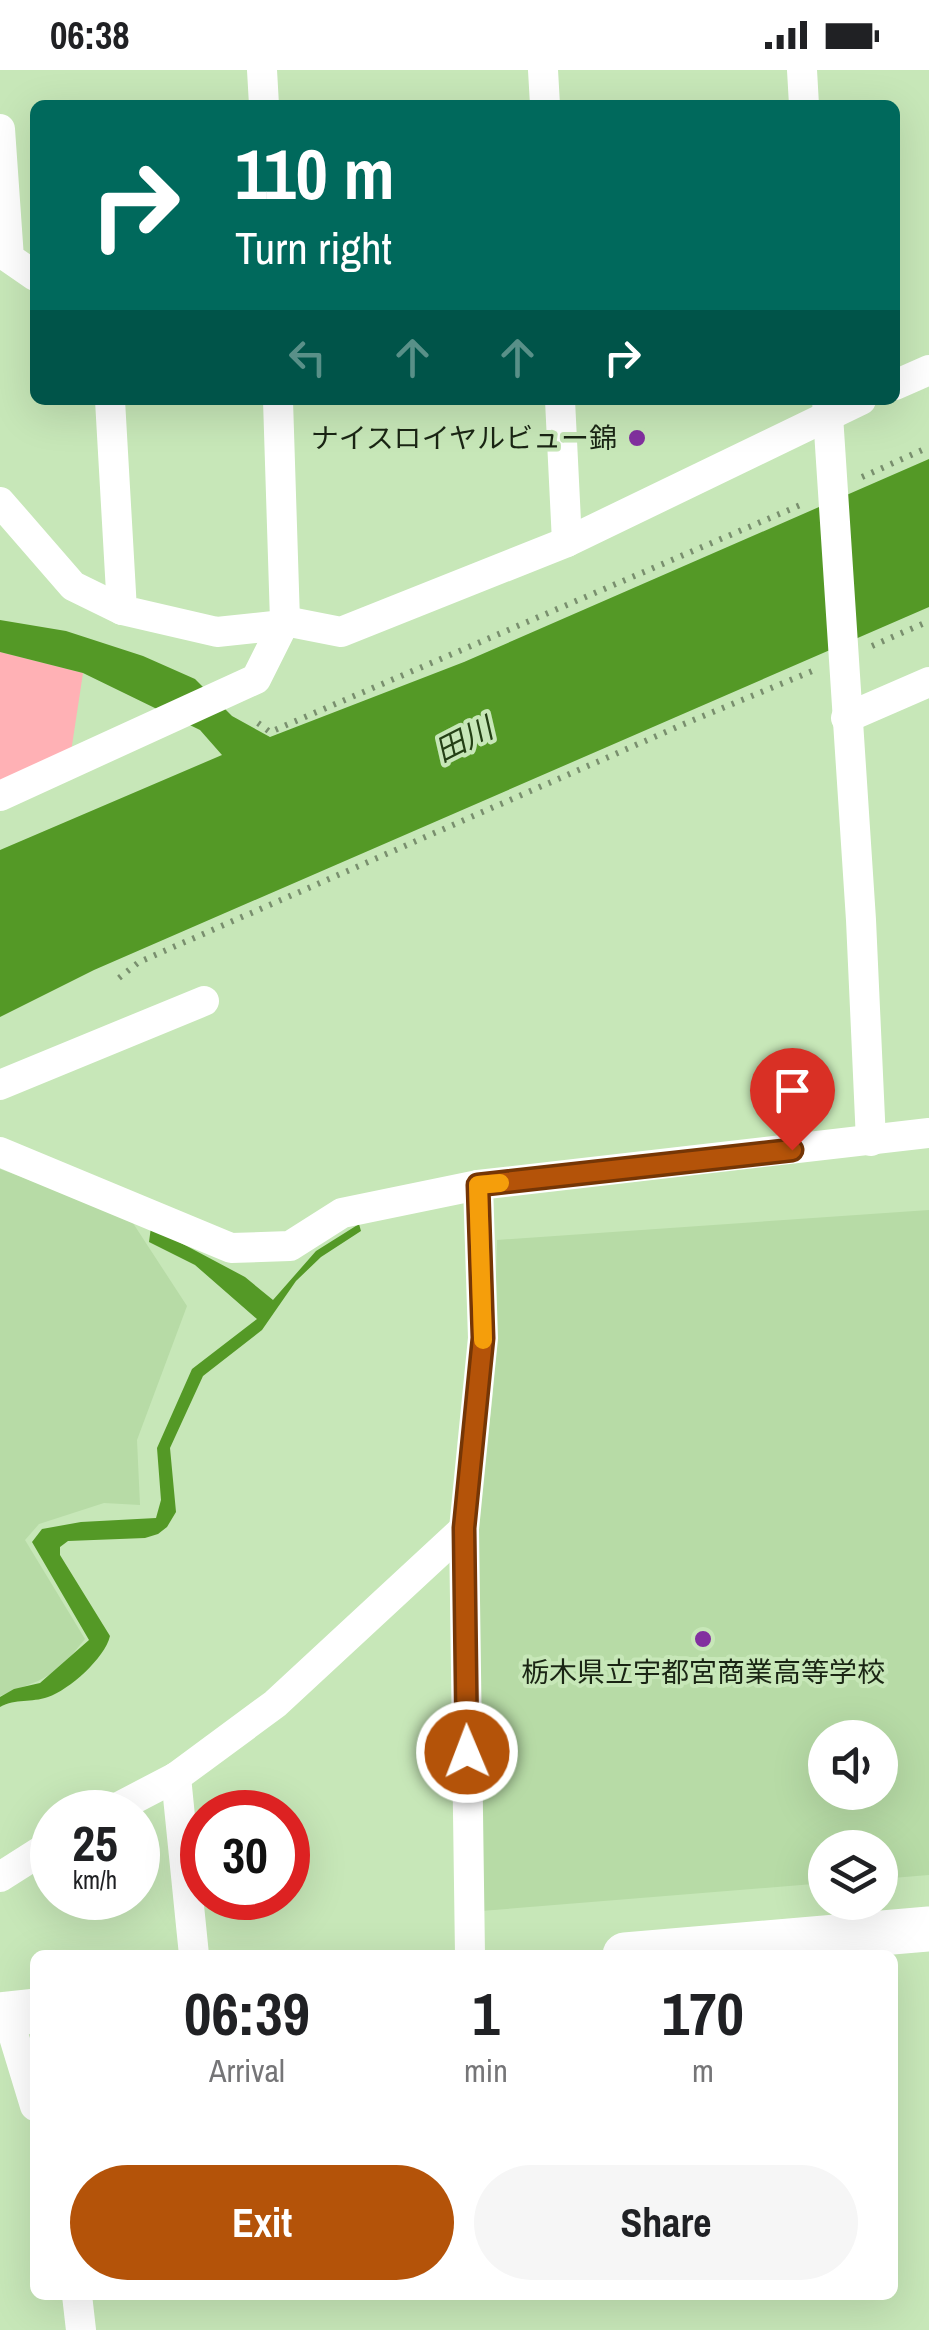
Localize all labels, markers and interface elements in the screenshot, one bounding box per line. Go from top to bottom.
text: 06:38 [50,10,130,61]
text: 110 m [235,127,395,221]
icon: right [70,140,200,270]
text: Turn right [235,217,392,278]
icon: left [280,330,335,385]
icon: ahead [385,330,440,385]
icon: ahead [490,330,545,385]
icon: right [595,330,650,385]
place label: ナイスロイヤルビュー錦 [311,419,617,457]
marker: ナイスロイヤルビュー錦 [626,427,648,449]
water label: 田川 [428,706,502,771]
pin [750,1048,835,1151]
icon: arrive [765,1063,820,1118]
marker: 栃木県立宇都宮商業高等学校 [692,1628,714,1650]
place label: 栃木県立宇都宮商業高等学校 [521,1653,885,1691]
position arrow [415,1700,519,1804]
map controls [808,1720,898,1920]
button: sound [808,1720,898,1810]
speed limit sign: 30 [180,1790,310,1920]
text: 25 [72,1809,118,1877]
button: layers [808,1830,898,1920]
text: km/h [73,1863,117,1897]
text: 06:39 [184,1973,310,2054]
text: 1 [472,1973,500,2054]
text: 170 [662,1973,744,2054]
text: Arrival [209,2049,285,2092]
text: min [464,2049,508,2092]
text: m [692,2049,714,2092]
button: Exit [70,2165,454,2280]
button: Share [474,2165,858,2280]

